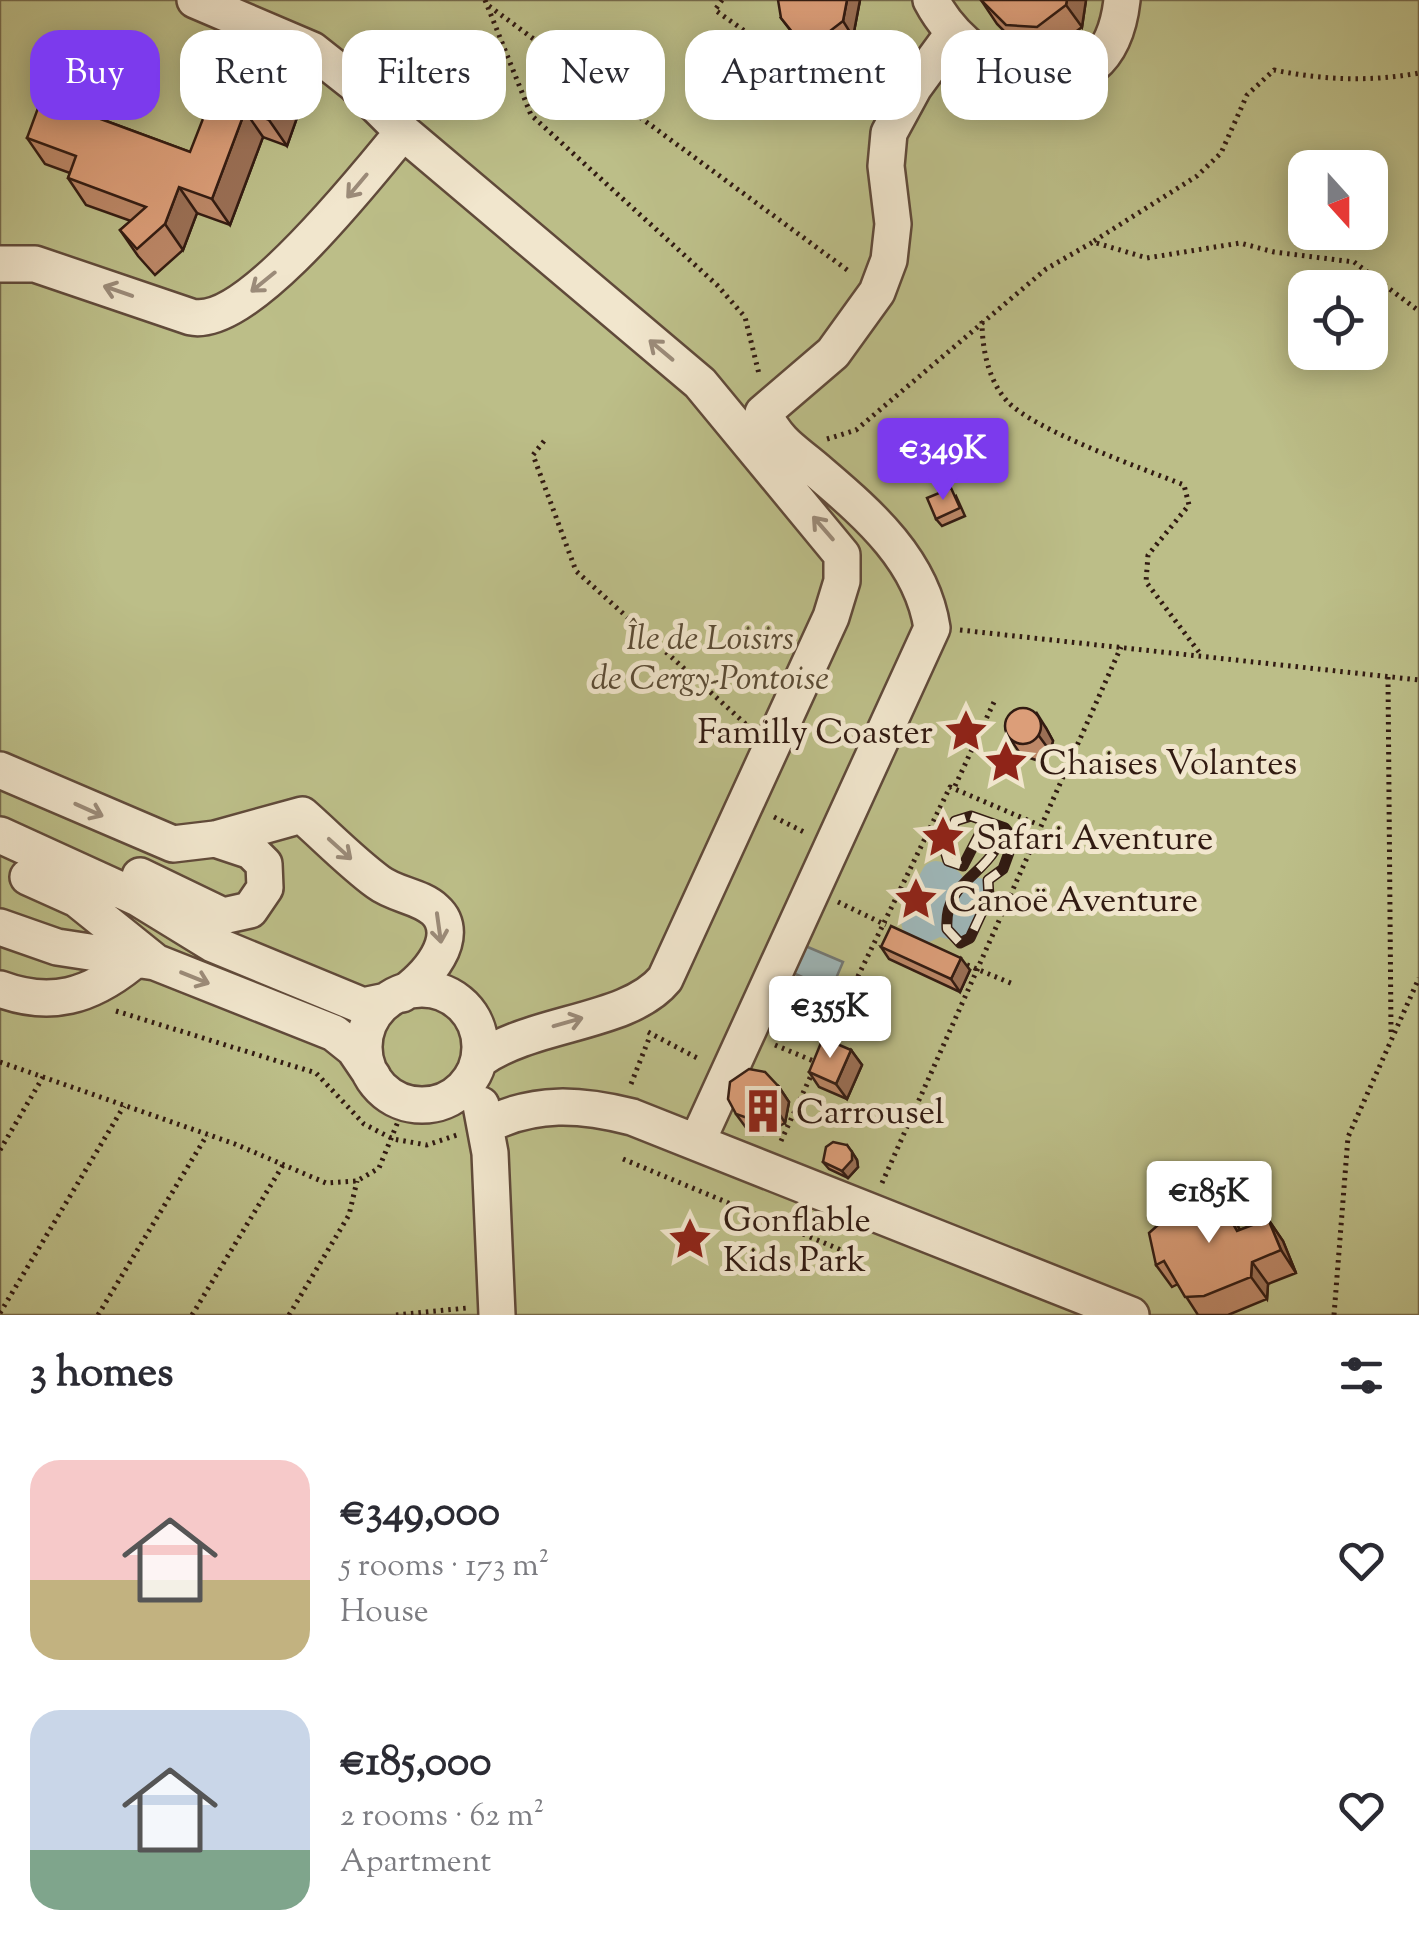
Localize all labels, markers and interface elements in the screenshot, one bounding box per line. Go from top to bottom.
chip: Buy [30,30,160,120]
chip: Rent [180,30,322,120]
chip: Filters [342,30,506,120]
chip: New [526,30,665,120]
chip: Apartment [685,30,921,120]
chip: House [941,30,1108,120]
north arrow [1288,150,1388,250]
map controls [1288,150,1388,370]
one-way arrow [347,173,369,199]
button: locate [1288,270,1388,370]
one-way arrow [250,271,276,293]
one-way arrow [102,280,134,298]
one-way arrow [649,340,675,362]
pin: €349K [873,418,1013,503]
text: €349K [899,427,987,473]
one-way arrow [812,515,834,541]
park label: Île de Loisirs de Cergy-Pontoise [591,615,829,706]
place icon: Familly Coaster [942,707,990,755]
place label: Familly Coaster [697,709,933,760]
place icon: Chaises Volantes [982,738,1030,786]
place label: Chaises Volantes [1039,740,1297,791]
one-way arrow [73,802,104,820]
place icon: Safari Aventure [919,813,967,861]
place label: Safari Aventure [976,815,1213,866]
one-way arrow [327,837,352,860]
place icon: Canoë Aventure [892,875,940,923]
place label: Canoë Aventure [949,877,1198,928]
one-way arrow [431,911,449,944]
one-way arrow [179,970,210,988]
pin: €355K [760,976,900,1061]
text: €355K [791,985,869,1031]
one-way arrow [552,1012,583,1030]
building icon: Carrousel [739,1087,787,1135]
place label: Carrousel [796,1089,945,1140]
pin: €185K [1139,1161,1279,1246]
text: €185K [1169,1170,1249,1216]
place label: Gonflable Kids Park [723,1197,871,1288]
place icon: Gonflable Kids Park [666,1215,714,1263]
text: 3 homes [30,1345,174,1405]
icon: filters [1334,1348,1389,1403]
text: €349,000 [340,1484,500,1544]
icon: home [110,1500,230,1620]
icon: heart [1334,1533,1389,1588]
text: 5 rooms · 173 m² [340,1544,549,1590]
text: House [340,1590,429,1636]
text: €185,000 [340,1734,491,1794]
icon: home [110,1750,230,1870]
icon: heart [1334,1783,1389,1838]
text: 2 rooms · 62 m² [340,1794,544,1840]
text: Apartment [340,1840,491,1886]

